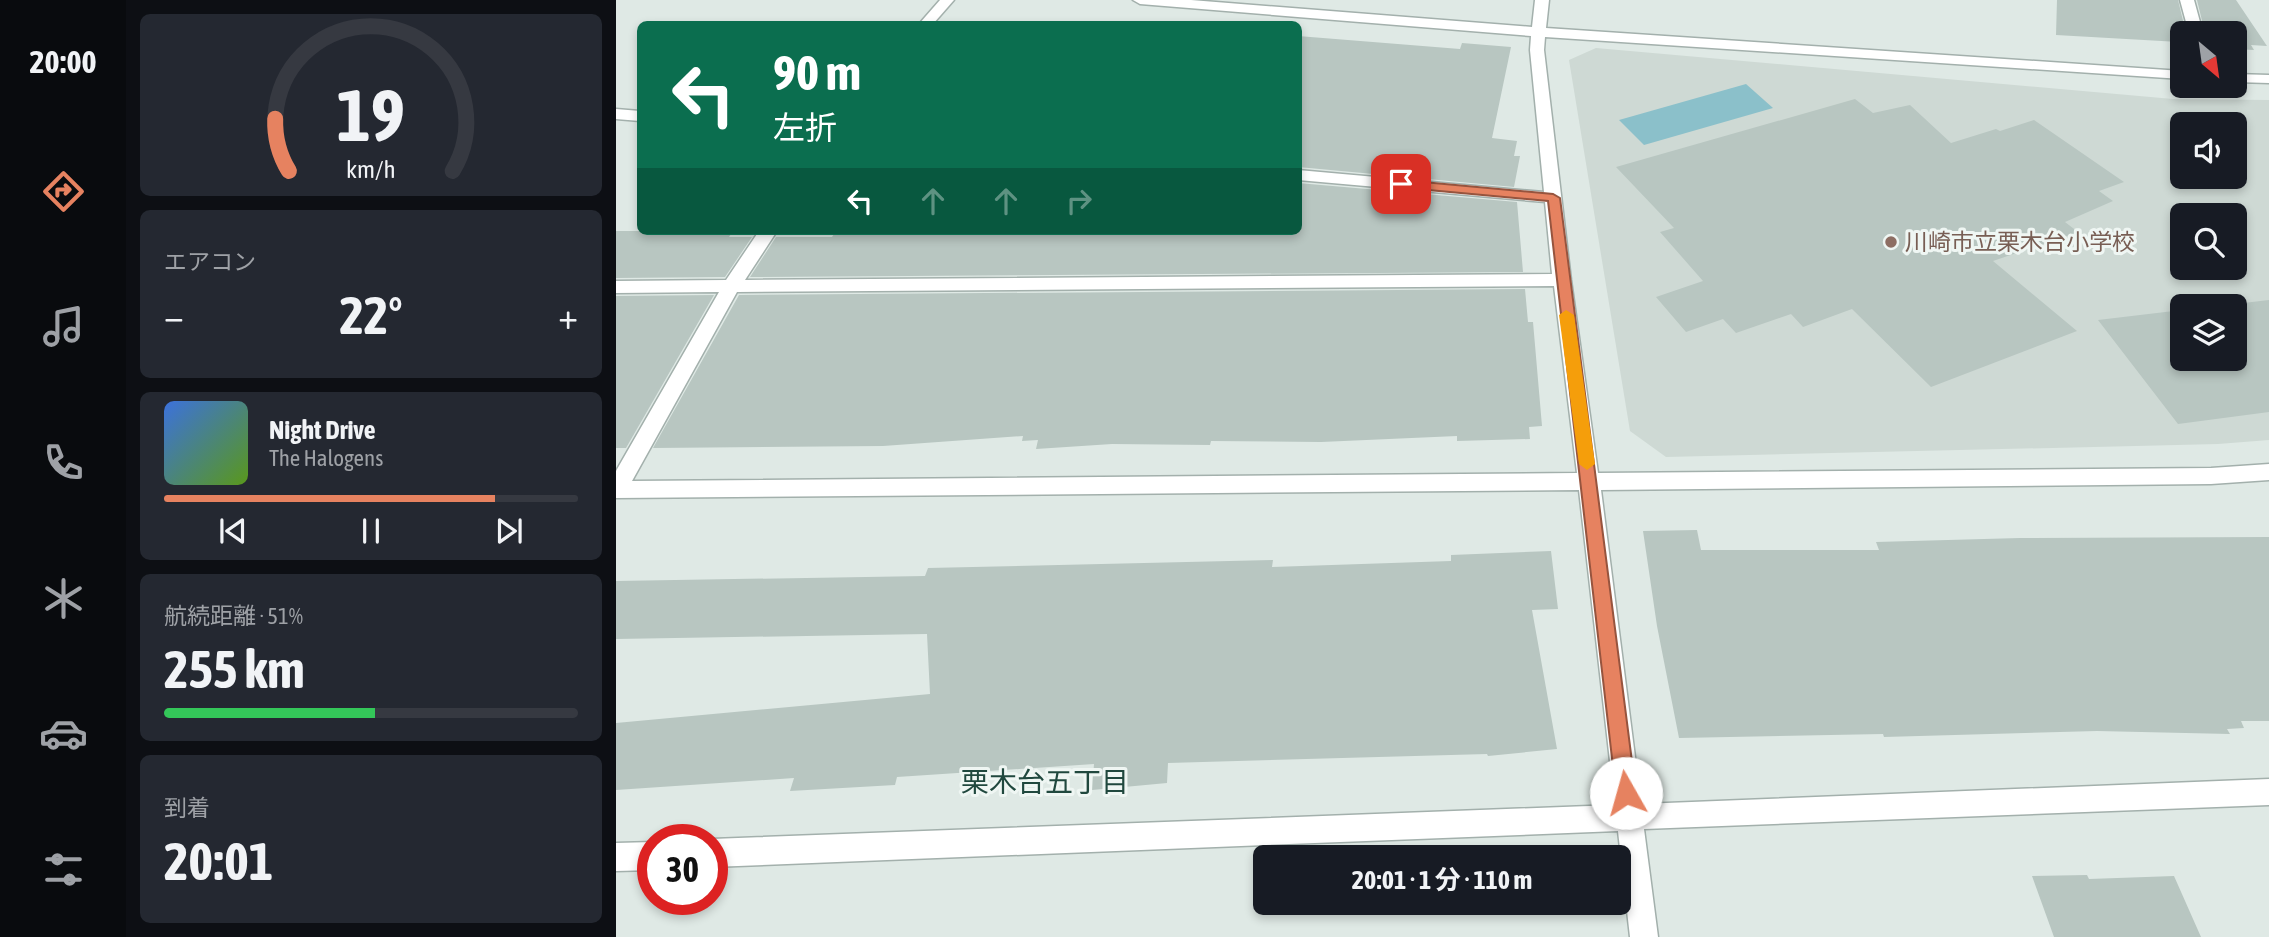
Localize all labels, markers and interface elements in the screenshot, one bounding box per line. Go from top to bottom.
north arrow [2170,21,2247,98]
map controls [2170,21,2247,371]
text: 20:00 [29,43,97,80]
text: 90 m [773,44,861,100]
icon: left [658,49,749,140]
text: 19 [337,73,405,156]
text: 左折 [773,109,837,146]
button: sound [2170,112,2247,189]
pin [1371,154,1431,214]
text: km/h [346,155,396,183]
icon: arrive [1382,165,1420,203]
icon: directions [39,167,88,216]
icon: left [841,182,879,220]
icon: ahead [914,182,952,220]
icon: ahead [987,182,1025,220]
icon: right [1060,182,1098,220]
button: search [2170,203,2247,280]
place label: 川崎市立栗木台小学校 [1905,229,2135,255]
marker: 川崎市立栗木台小学校 [1883,234,1899,250]
text: エアコン [164,249,256,275]
text: 22° [339,285,403,345]
text: − [164,294,184,337]
text: + [558,294,578,337]
button: layers [2170,294,2247,371]
icon: music [39,302,88,351]
text: Night Drive [269,415,376,445]
icon: phone [39,438,88,487]
text: The Halogens [269,445,383,471]
icon: previous [214,512,252,550]
icon: pause [352,512,390,550]
icon: next [490,512,528,550]
icon: climate [39,574,88,623]
text: 航続距離 · 51% [164,603,303,629]
text: 255 km [164,639,305,699]
icon: car [39,709,88,758]
position arrow [1589,756,1663,830]
district label: 栗木台五丁目 [961,766,1129,798]
text: 到着 [164,795,210,821]
speed limit sign: 30 [637,824,728,915]
text: 20:01 [164,831,273,891]
icon: filters [39,845,88,894]
text: 20:01 · 1 分 · 110 m [1352,865,1532,895]

